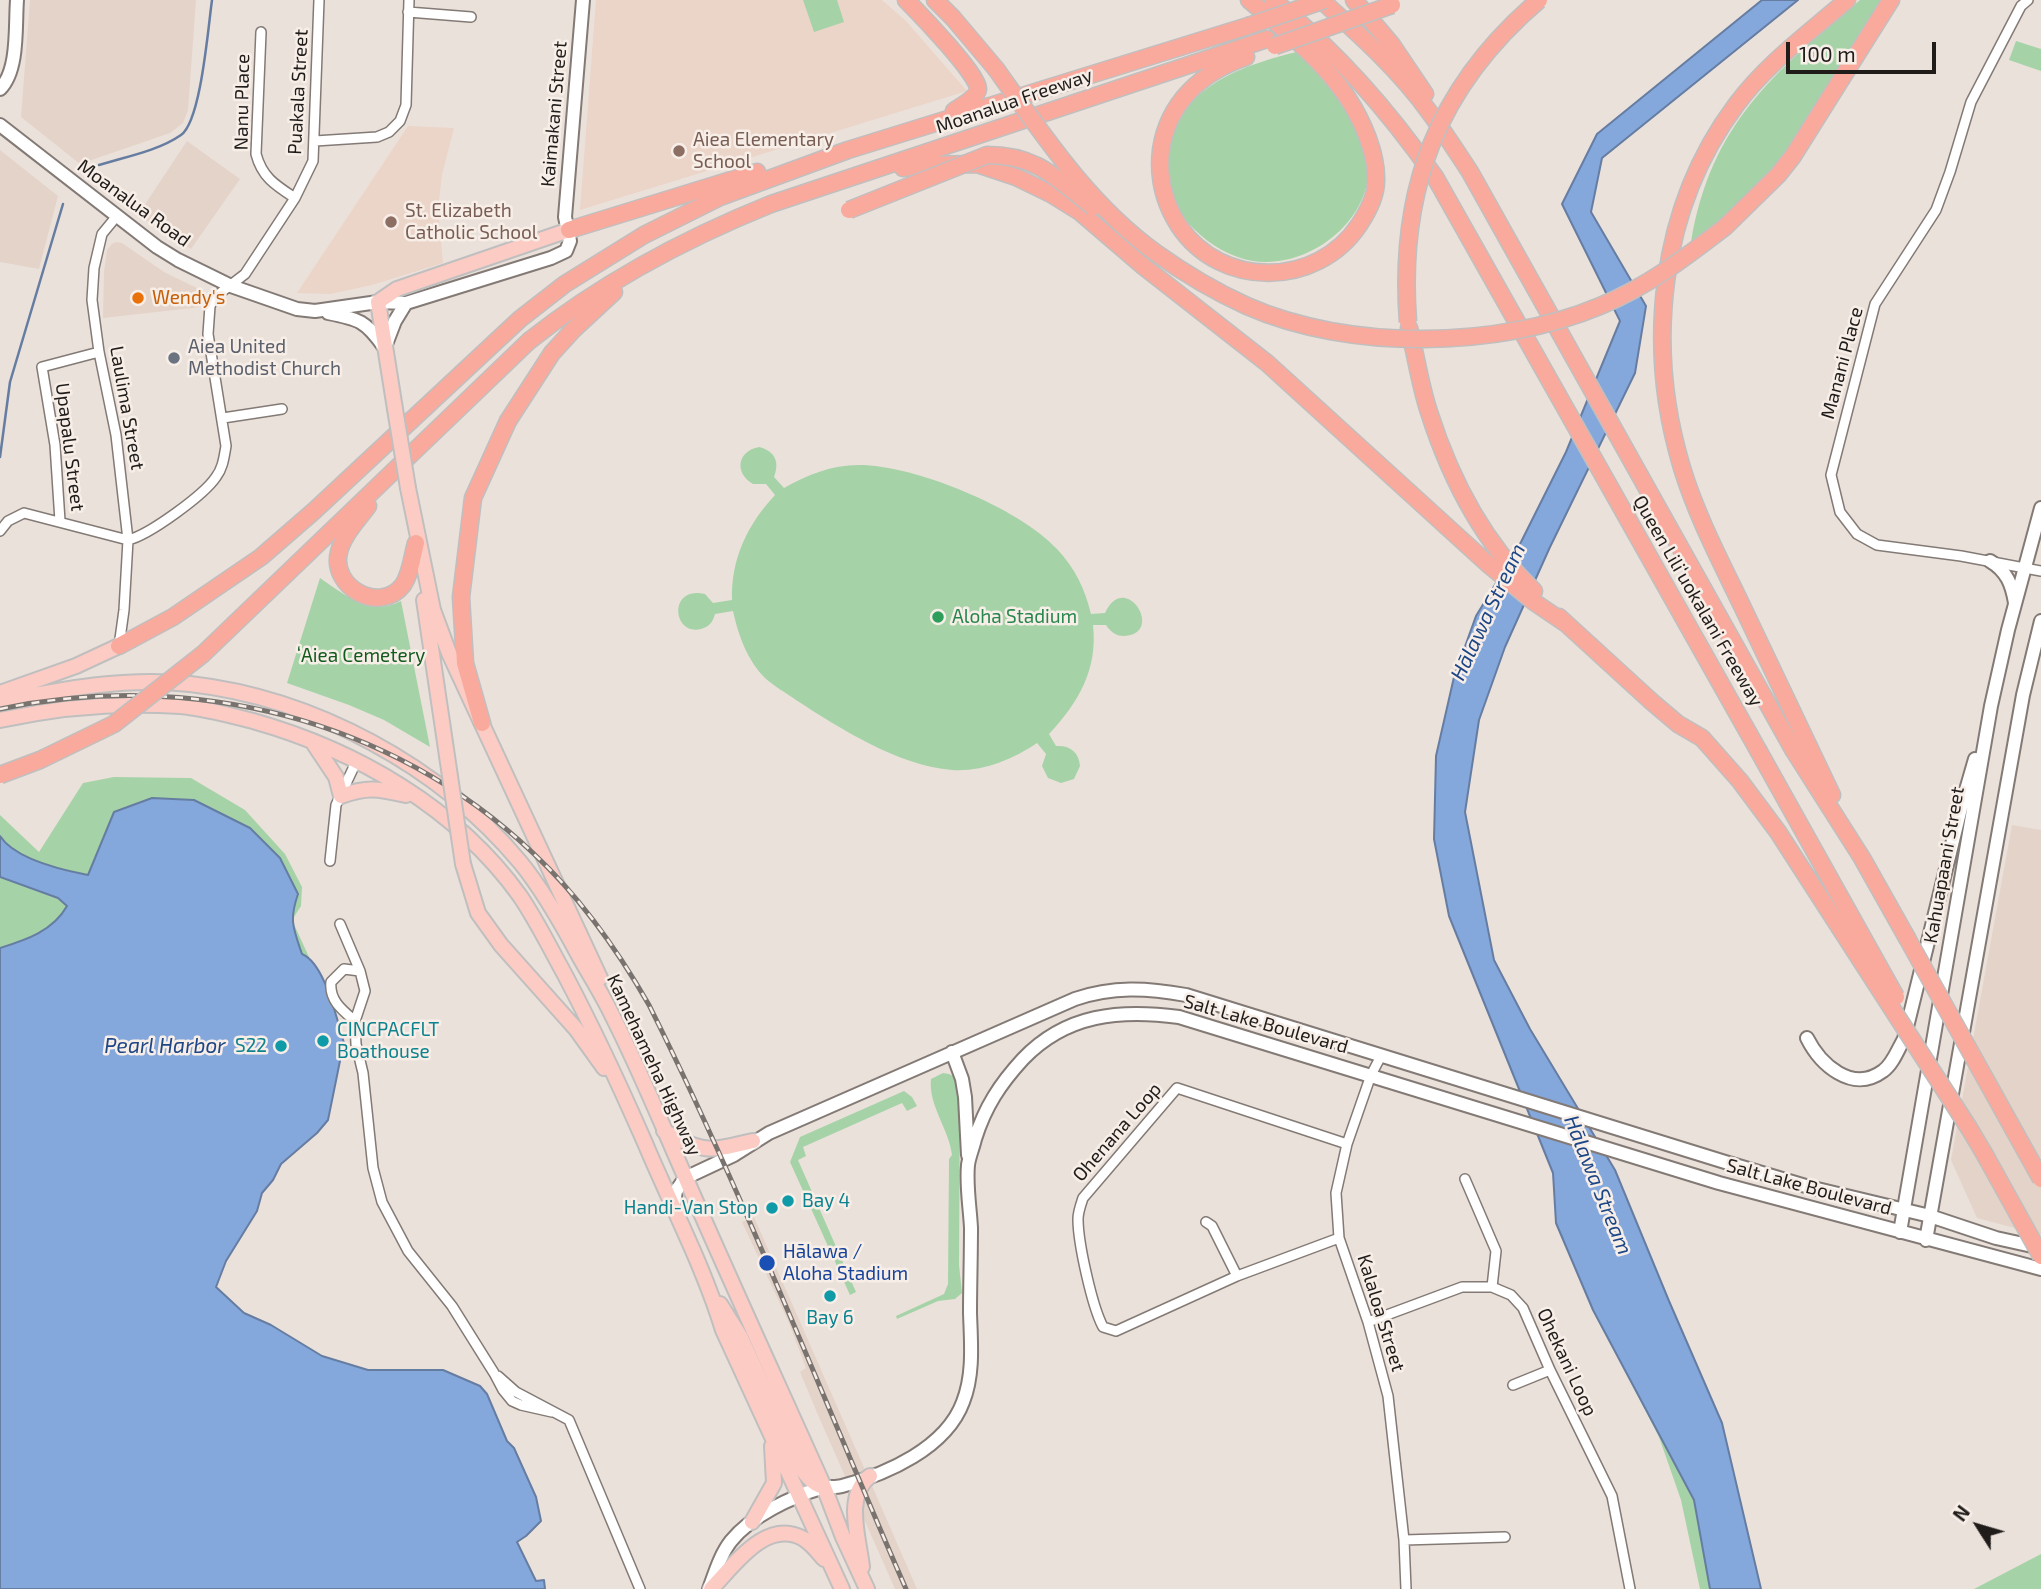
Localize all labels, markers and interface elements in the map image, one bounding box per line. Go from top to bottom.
scale bar [1789,28,1940,72]
street label: Puakala Street [283,29,313,155]
street label: Kaimakani Street [536,40,572,188]
text: 100 m [1799,41,1856,66]
street label: Nanu Place [230,54,254,150]
street label: Moanalua Freeway [933,63,1095,139]
place label: Aiea Elementary School [693,129,834,173]
marker: Aiea Elementary School [671,143,687,159]
street label: Moanalua Road [73,154,195,252]
place label: St. Elizabeth Catholic School [405,200,537,244]
marker: St. Elizabeth Catholic School [383,214,399,230]
place label: Wendy's [152,287,225,309]
marker: Wendy's [130,290,146,306]
street label: Manani Place [1816,304,1868,422]
place label: Aiea United Methodist Church [188,336,341,380]
street label: Laulima Street [105,344,149,472]
marker: Aiea United Methodist Church [166,350,182,366]
street label: Upapalu Street [51,382,89,512]
street label: Queen Liliʻuokalani Freeway [1628,491,1768,711]
water label: Hālawa Stream [1445,540,1531,684]
place label: Aloha Stadium [952,606,1077,628]
marker: Aloha Stadium [930,609,946,625]
park label: ʻAiea Cemetery [297,645,425,667]
street label: Kahuapaani Street [1919,785,1969,945]
street label: Kamehameha Highway [602,971,706,1159]
street label: Salt Lake Boulevard [1181,990,1351,1058]
place label: CINCPACFLT Boathouse [337,1019,439,1063]
water label: Pearl Harbor [104,1033,226,1059]
marker: CINCPACFLT Boathouse [315,1033,331,1049]
place label: S22 [235,1035,267,1057]
marker: S22 [273,1038,289,1054]
street label: Ohenana Loop [1068,1078,1166,1186]
water label: Hālawa Stream [1559,1112,1637,1258]
street label: Salt Lake Boulevard [1724,1154,1894,1220]
place label: Bay 4 [802,1190,850,1212]
marker: Bay 4 [780,1193,796,1209]
place label: Handi-Van Stop [624,1197,758,1219]
marker: Handi-Van Stop [764,1200,780,1216]
place label: Hālawa / Aloha Stadium [783,1241,908,1285]
street label: Kalaloa Street [1352,1252,1410,1374]
marker: Hālawa / Aloha Stadium [757,1253,777,1273]
marker: Bay 6 [822,1288,838,1304]
street label: Ohekani Loop [1532,1304,1602,1420]
place label: Bay 6 [806,1307,854,1329]
north arrow [1943,1491,2013,1561]
text: N [1948,1501,1974,1525]

